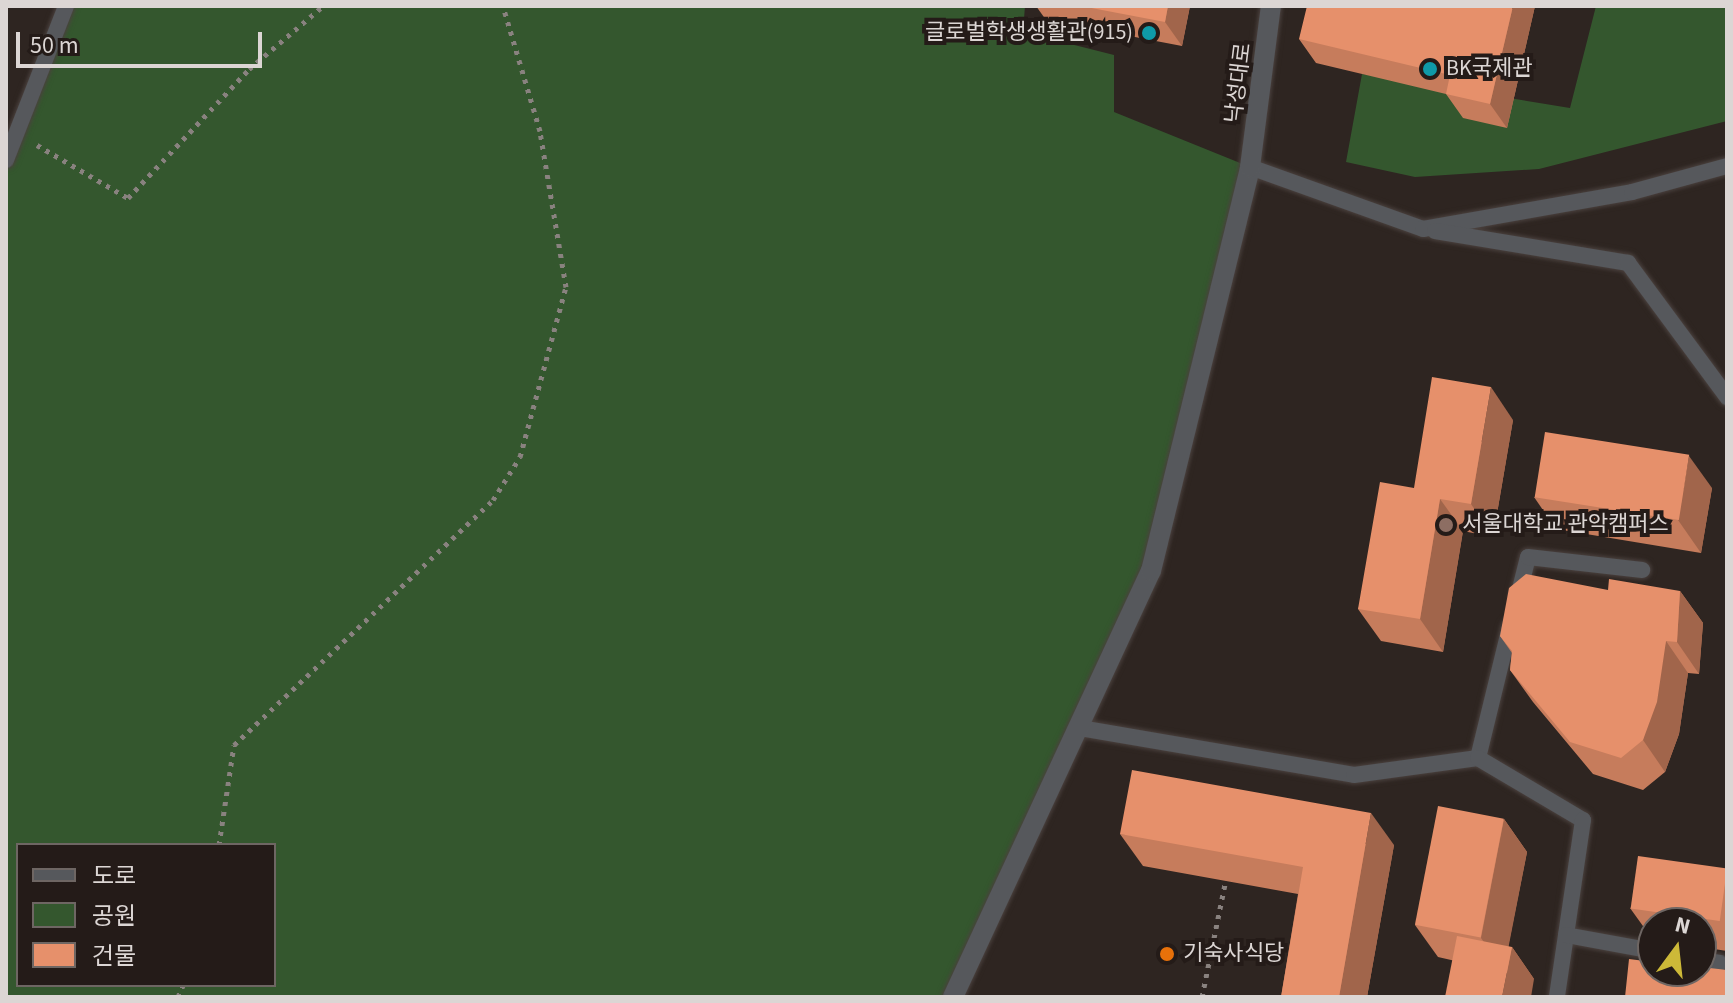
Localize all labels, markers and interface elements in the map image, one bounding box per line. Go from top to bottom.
scale bar [20,16,266,66]
place label: 글로벌학생생활관(915) [925,20,1133,46]
marker: 글로벌학생생활관(915) [1140,24,1158,42]
text: 50 m [30,28,79,63]
street label: 낙성대로 [1221,41,1257,125]
place label: BK국제관 [1446,56,1532,82]
marker: BK국제관 [1421,60,1439,78]
place label: 서울대학교 관악캠퍼스 [1462,512,1669,538]
marker: 서울대학교 관악캠퍼스 [1437,516,1455,534]
legend [16,843,276,987]
text: 도로 [92,859,136,894]
text: 공원 [92,899,136,934]
north arrow [1637,907,1717,987]
text: N [1671,908,1694,943]
text: 건물 [92,939,136,974]
place label: 기숙사식당 [1183,941,1284,967]
marker: 기숙사식당 [1158,945,1176,963]

